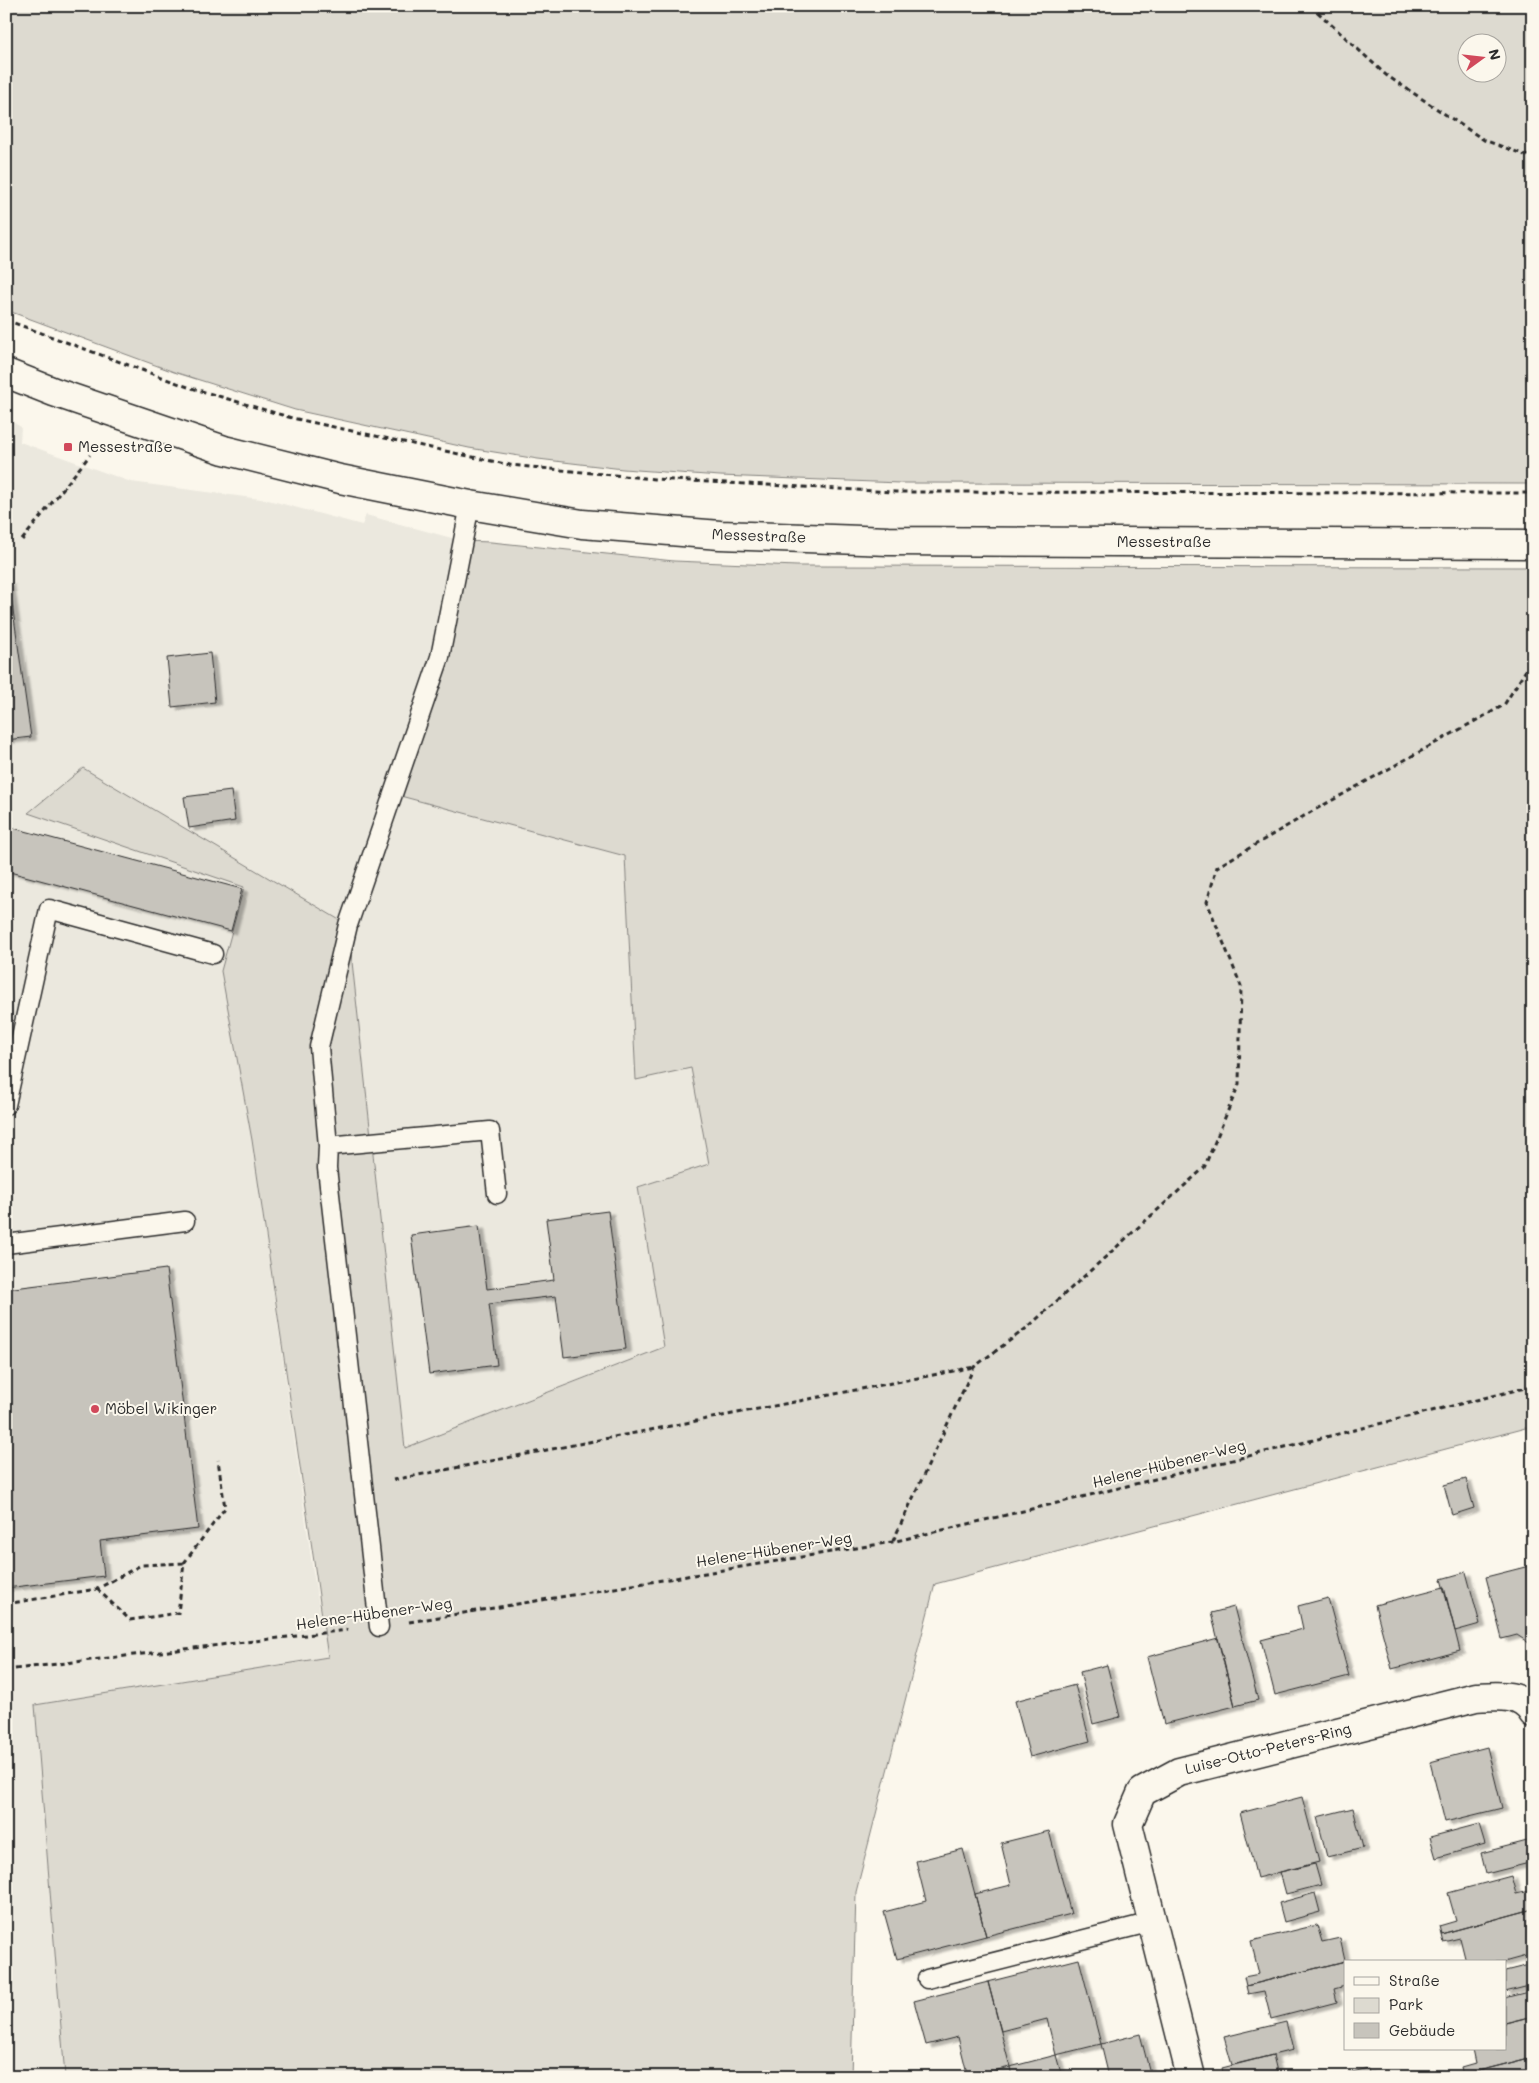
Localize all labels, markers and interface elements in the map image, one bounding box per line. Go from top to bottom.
north arrow [1456,32,1506,82]
text: N [1484,47,1506,62]
place label: Messestraße [78,436,173,456]
marker: Messestraße [62,441,74,453]
street label: Messestraße [711,523,807,547]
street label: Messestraße [1117,531,1211,551]
place label: Möbel Wikinger [105,1398,217,1418]
marker: Möbel Wikinger [89,1403,101,1415]
street label: Helene-Hübener-Weg [1090,1434,1248,1492]
street label: Helene-Hübener-Weg [695,1527,853,1571]
street label: Helene-Hübener-Weg [295,1592,453,1634]
street label: Luise-Otto-Peters-Ring [1183,1718,1353,1778]
legend [1344,1960,1506,2050]
text: Straße [1389,1970,1440,1990]
text: Park [1389,1994,1423,2014]
text: Gebäude [1389,2020,1455,2040]

